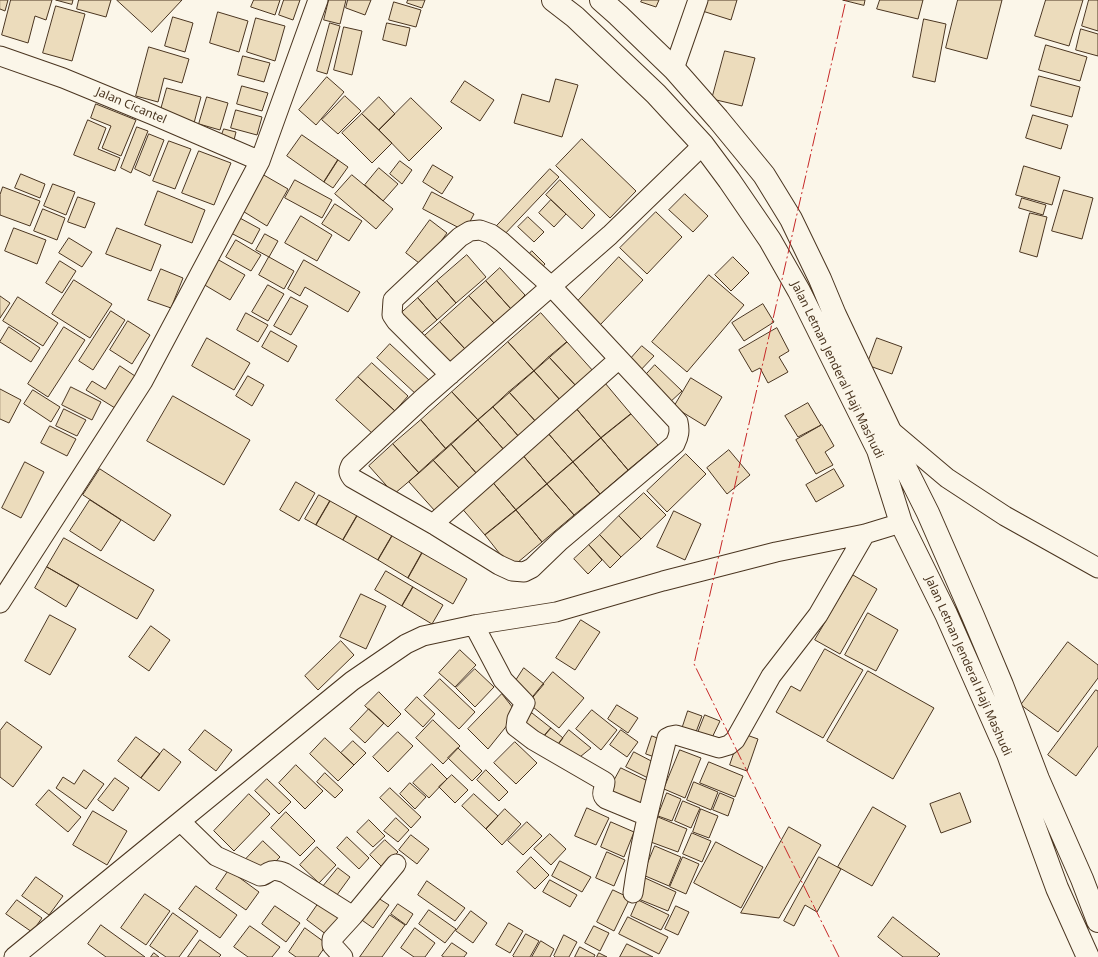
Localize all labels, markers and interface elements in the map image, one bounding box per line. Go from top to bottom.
street label: Jalan Cicantel [94,85,168,127]
street label: Jalan Letnan Jenderal Haji Mashudi [788,279,886,461]
street label: Jalan Letnan Jenderal Haji Mashudi [922,574,1014,758]

